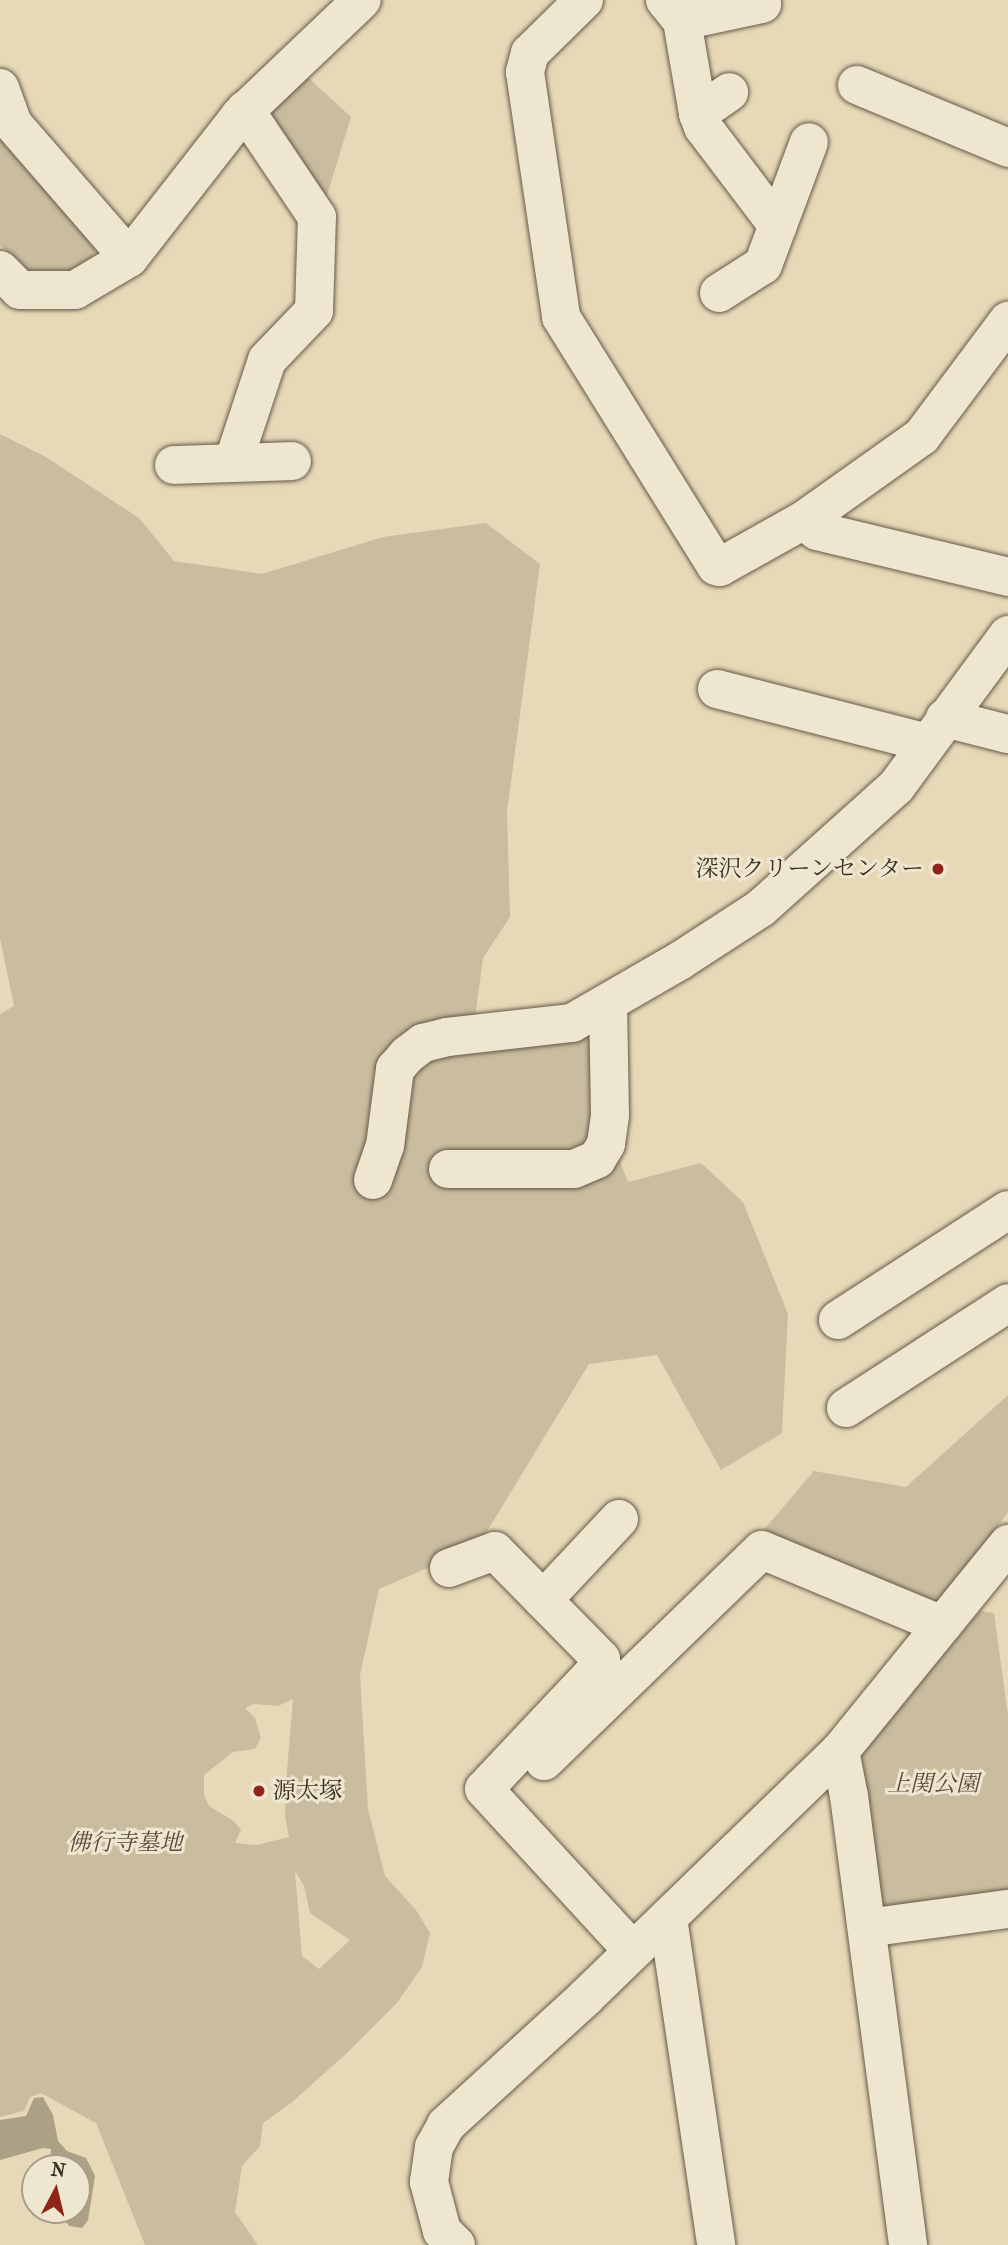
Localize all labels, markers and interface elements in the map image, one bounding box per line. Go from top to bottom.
place label: 深沢クリーンセンター [694,855,924,883]
marker: 深沢クリーンセンター [930,861,946,877]
park label: 上関公園 [887,1770,979,1798]
place label: 源太塚 [273,1777,342,1805]
marker: 源太塚 [251,1783,267,1799]
park label: 佛行寺墓地 [68,1829,182,1857]
north arrow [21,2154,91,2224]
text: N [50,2158,67,2182]

